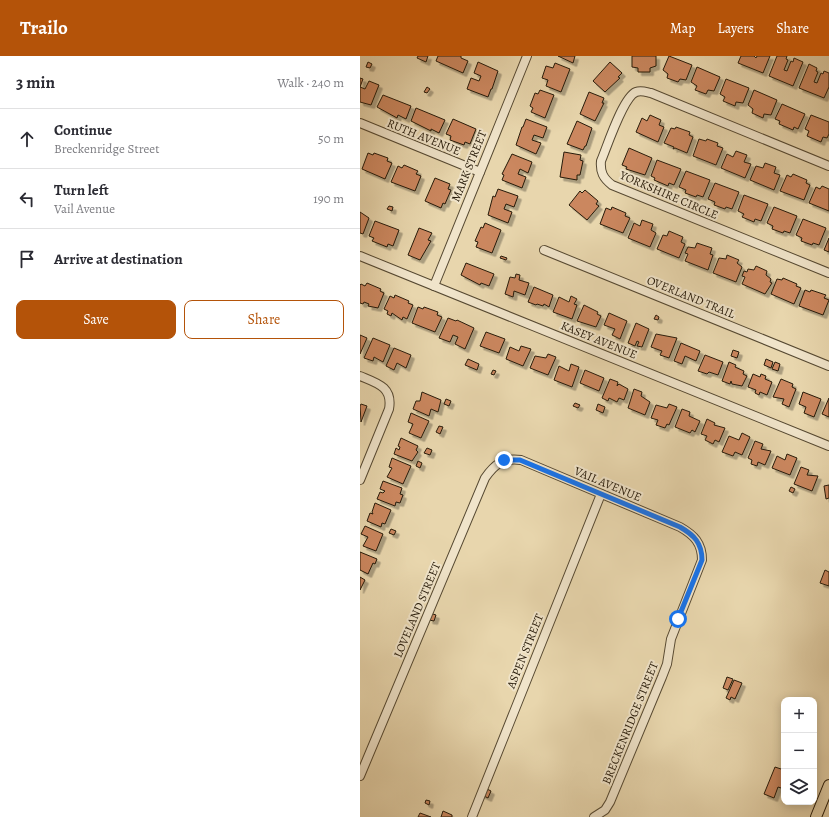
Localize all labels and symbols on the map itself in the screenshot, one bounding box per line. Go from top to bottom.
street label: RUTH AVENUE [385,115,463,159]
street label: MARK STREET [447,128,491,204]
street label: YORKSHIRE CIRCLE [616,167,721,223]
street label: OVERLAND TRAIL [644,272,738,322]
street label: KASEY AVENUE [558,317,640,363]
route end [495,451,513,469]
street label: VAIL AVENUE [571,462,644,505]
street label: LOVELAND STREET [390,559,445,660]
route start [669,610,687,628]
street label: ASPEN STREET [502,611,547,692]
street label: BRECKENRIDGE STREET [598,659,662,787]

